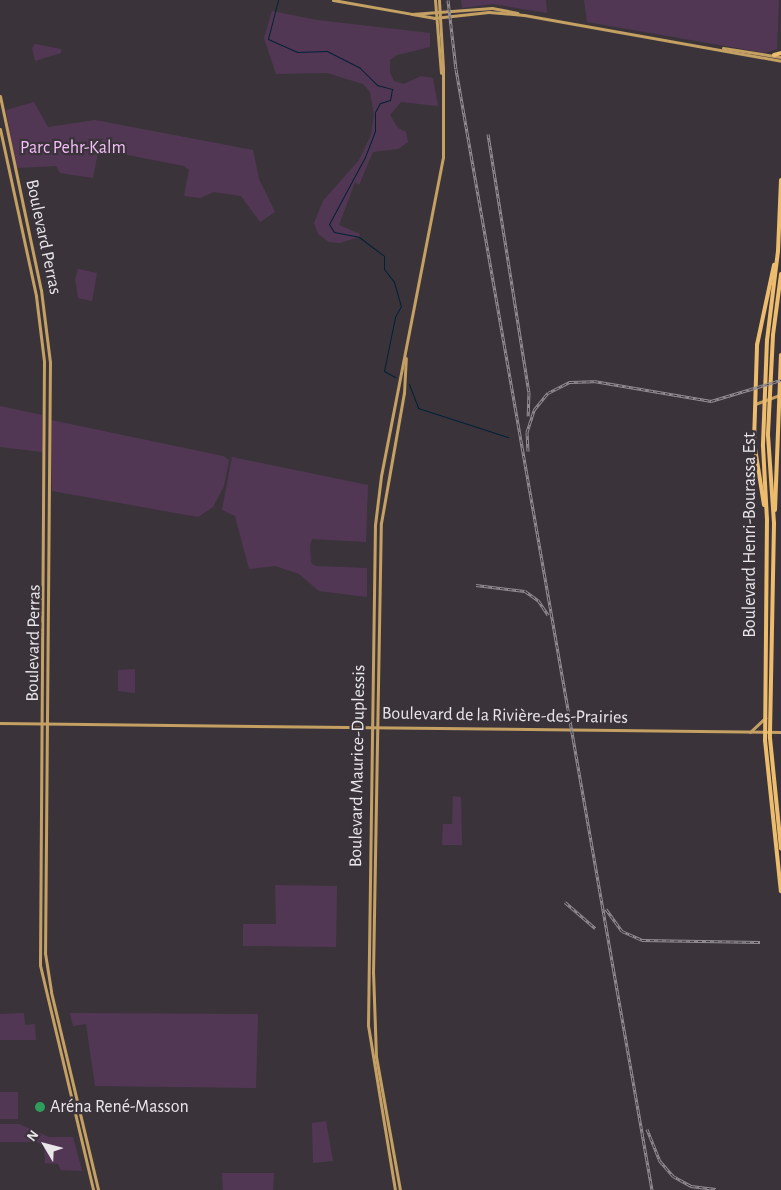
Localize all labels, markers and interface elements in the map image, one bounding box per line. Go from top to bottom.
park label: Parc Pehr-Kalm [20,137,126,159]
street label: Boulevard Perras [20,177,66,297]
street label: Boulevard Henri-Bourassa Est [739,432,761,638]
street label: Boulevard Perras [22,584,46,702]
street label: Boulevard Maurice-Duplessis [345,665,371,867]
street label: Boulevard de la Rivière-des-Prairies [382,703,628,729]
place label: Aréna René-Masson [50,1096,189,1118]
marker: Aréna René-Masson [34,1101,46,1113]
north arrow [20,1120,70,1170]
text: N [24,1128,42,1144]

